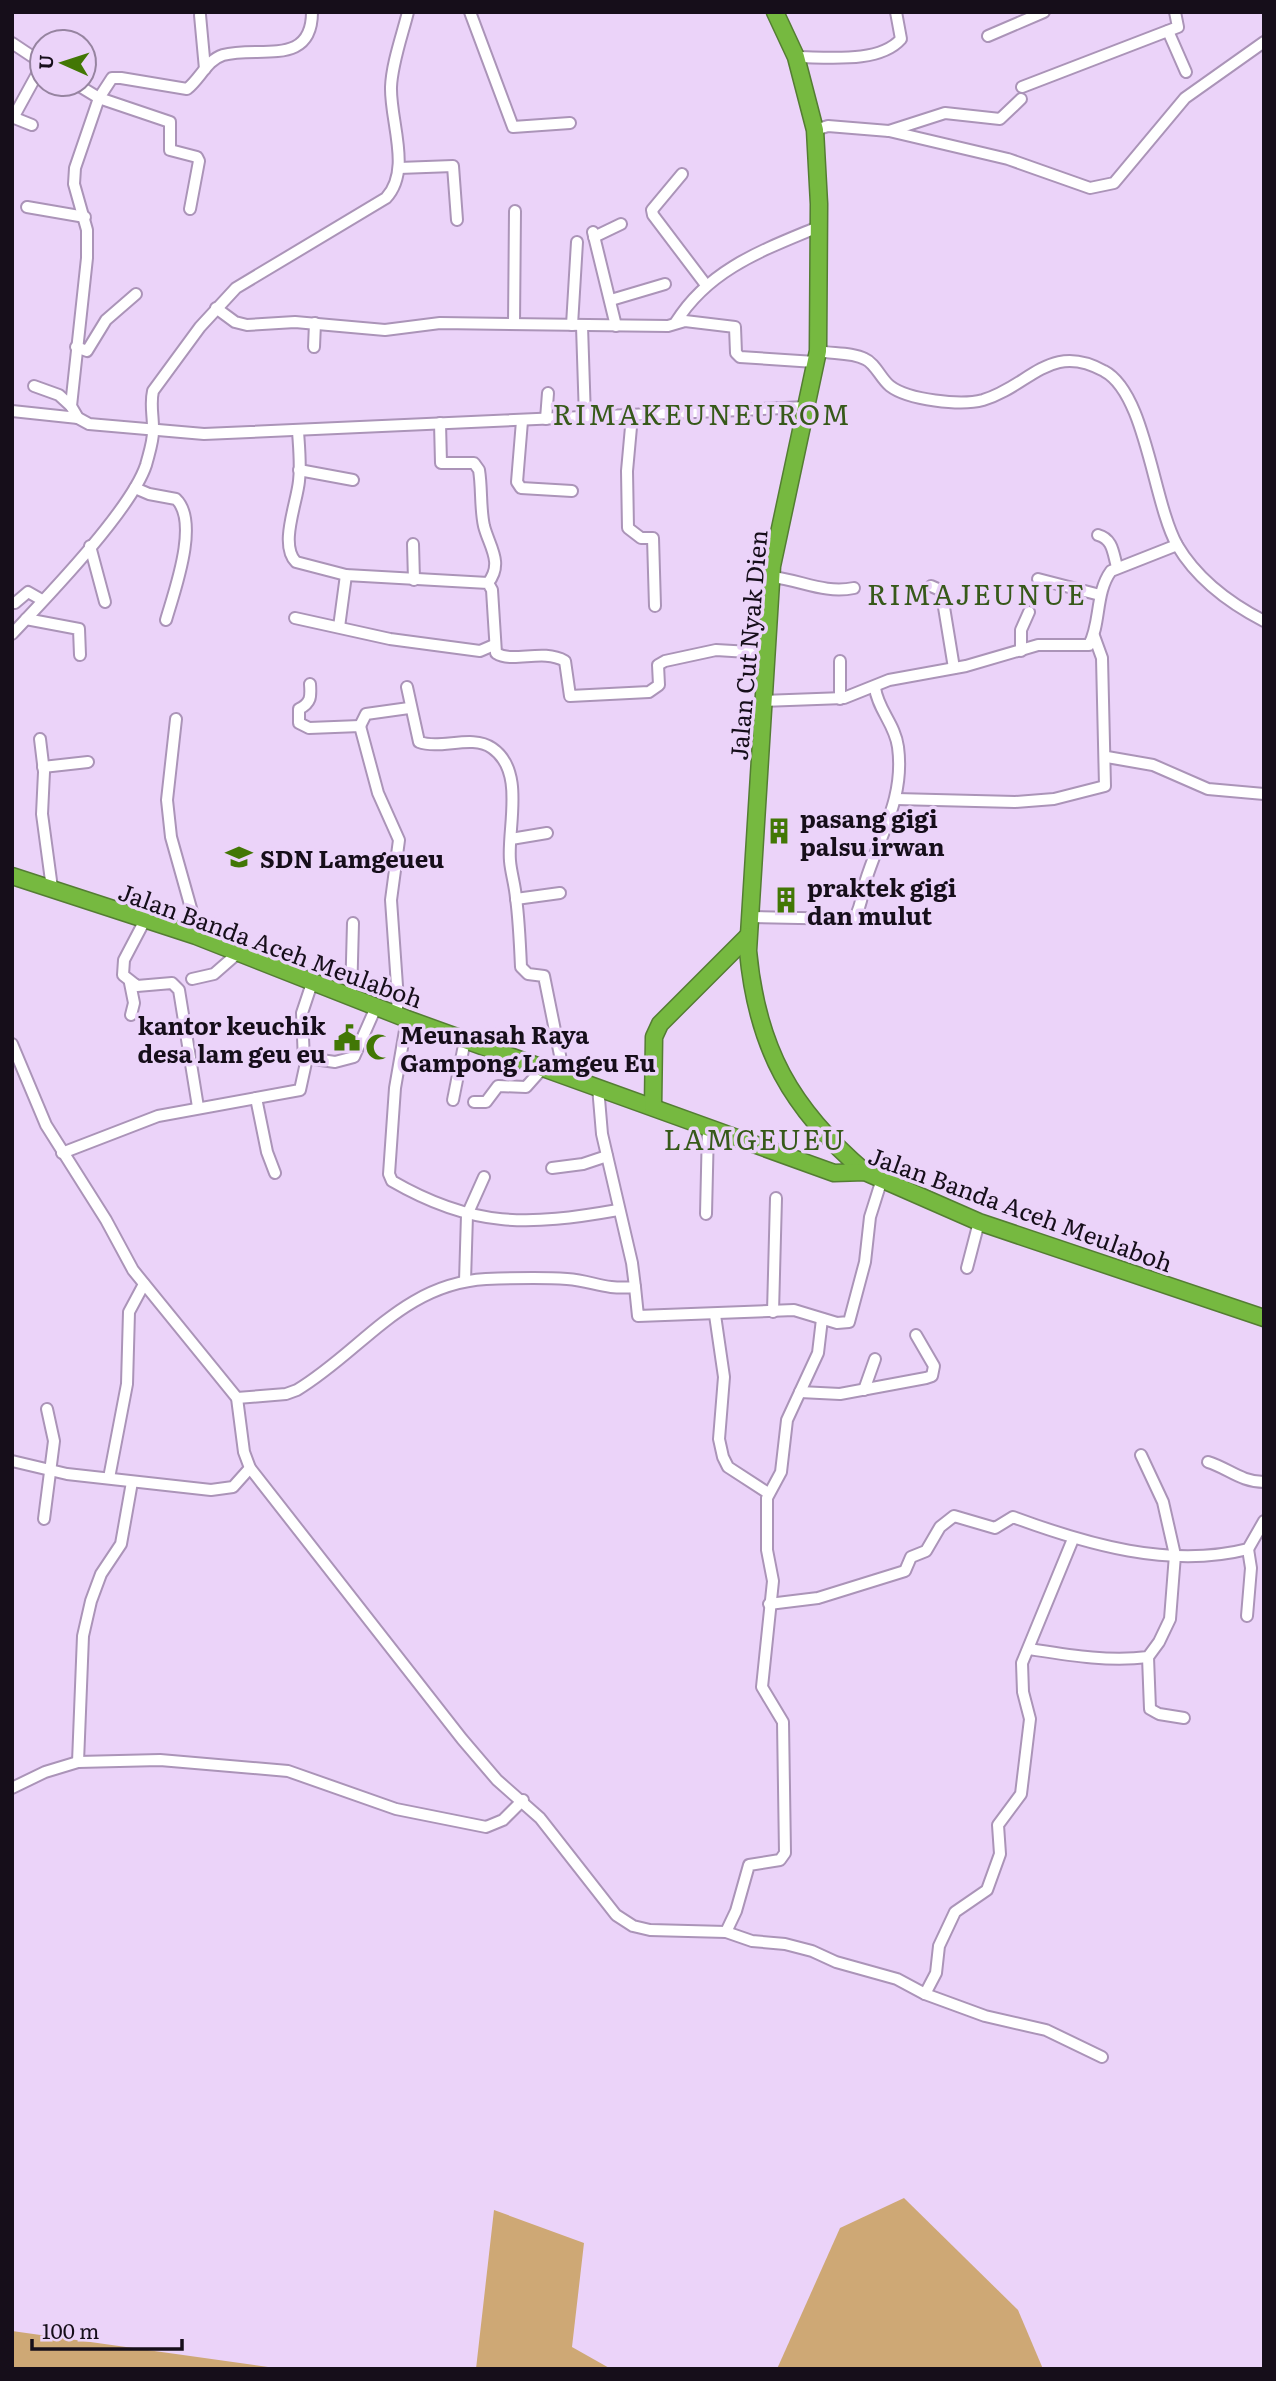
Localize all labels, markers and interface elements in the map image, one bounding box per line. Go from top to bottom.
north arrow [28,28,98,98]
text: U [31,54,59,70]
district label: RIMAKEUNEUROM [553,392,851,434]
street label: Jalan Cut Nyak Dien [719,528,775,762]
district label: RIMAJEUNUE [867,572,1087,614]
place label: pasang gigi palsu irwan [800,800,945,863]
building icon: pasang gigi palsu irwan [764,816,794,846]
place label: SDN Lamgeueu [260,840,444,875]
school or university icon: SDN Lamgeueu [224,842,254,872]
place label: praktek gigi dan mulut [807,869,957,932]
street label: Jalan Banda Aceh Meulaboh [114,873,428,1015]
building icon: praktek gigi dan mulut [771,885,801,915]
place label: kantor keuchik desa lam geu eu [137,1007,327,1070]
place label: Meunasah Raya Gampong Lamgeu Eu [400,1016,656,1079]
public building icon: kantor keuchik desa lam geu eu [332,1023,362,1053]
mosque icon: Meunasah Raya Gampong Lamgeu Eu [364,1032,394,1062]
district label: LAMGEUEU [663,1117,847,1159]
street label: Jalan Banda Aceh Meulaboh [864,1137,1178,1279]
scale bar [32,2308,182,2352]
text: 100 m [42,2314,99,2345]

